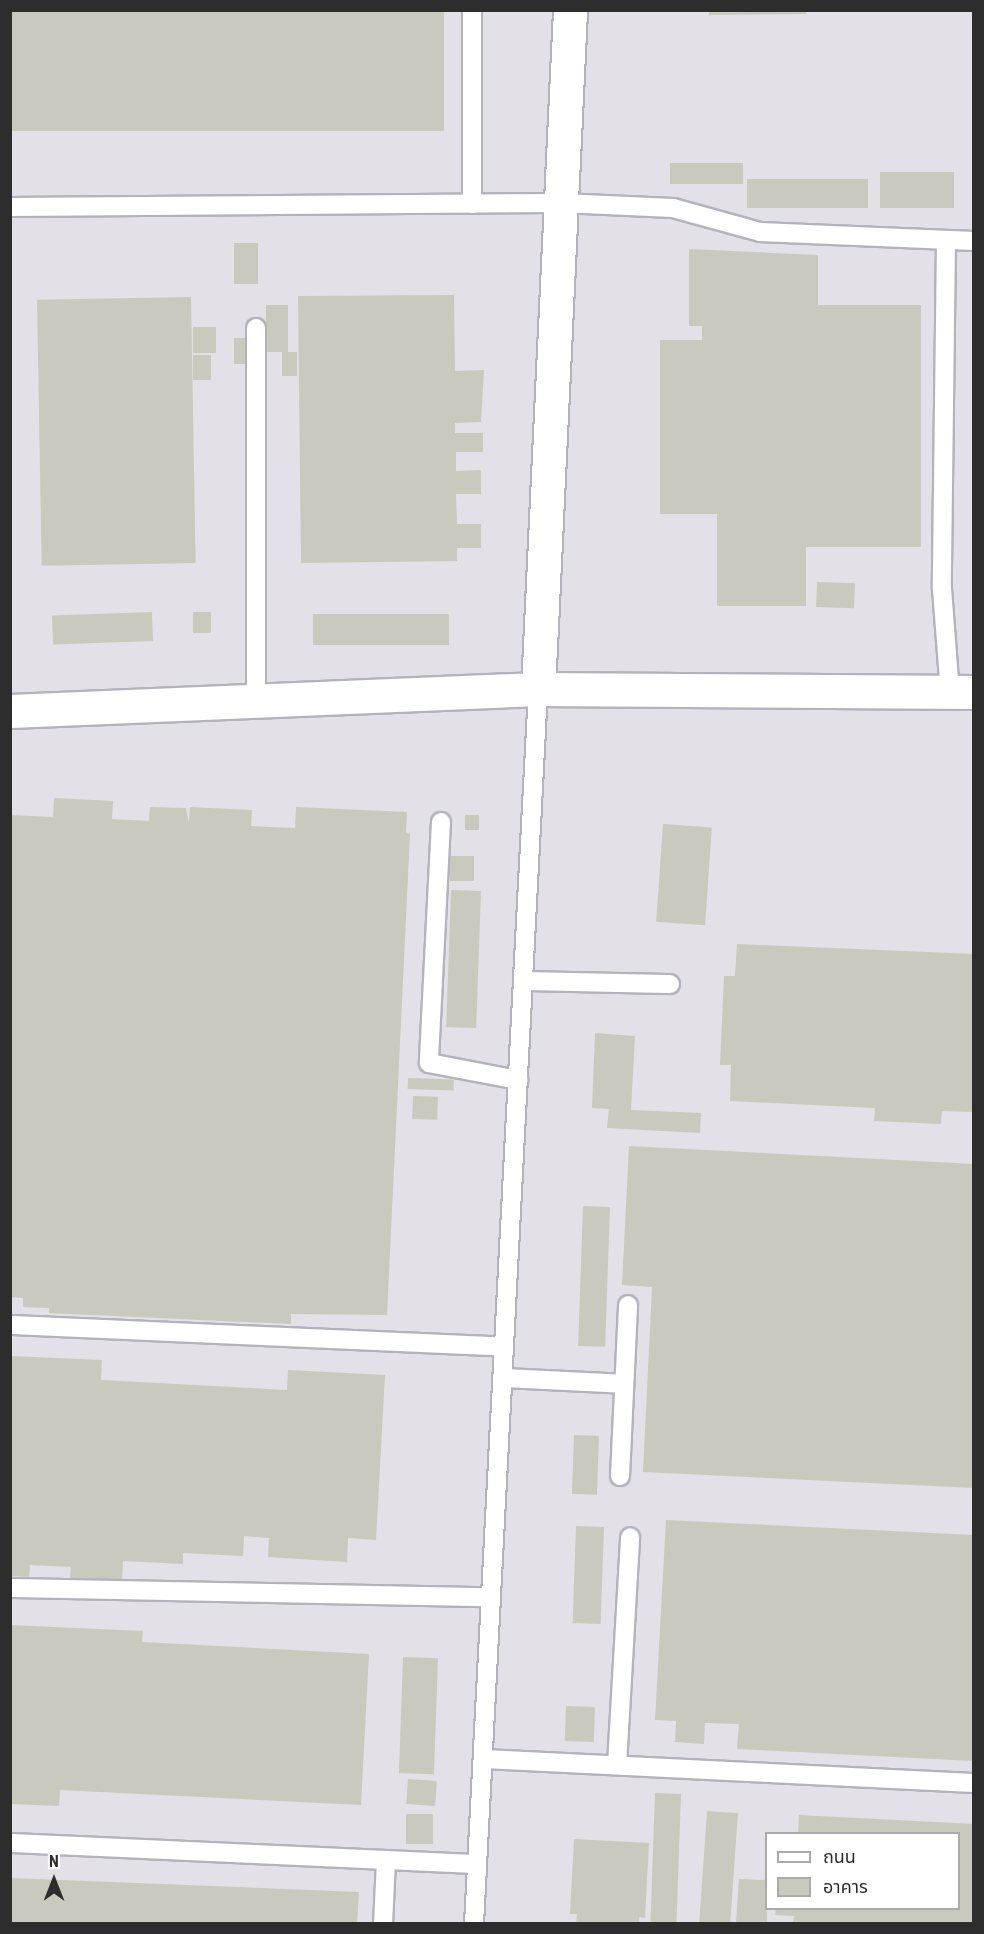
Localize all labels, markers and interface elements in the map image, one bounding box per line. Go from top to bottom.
legend [765,1832,960,1910]
text: ถนน [823,1846,856,1867]
north arrow [24,1850,84,1910]
text: N [49,1852,59,1871]
text: อาคาร [823,1876,868,1897]

